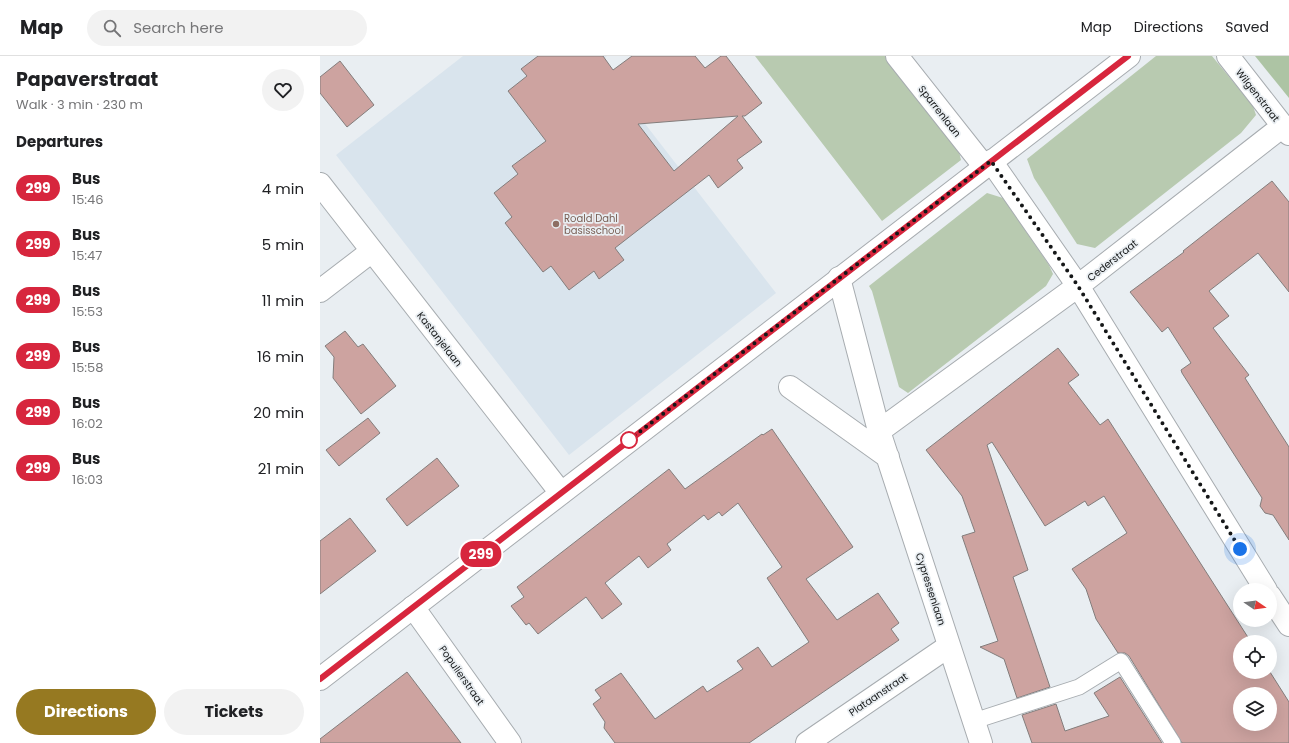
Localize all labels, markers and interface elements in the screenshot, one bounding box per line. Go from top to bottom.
search box [87,10,367,46]
text: Map [20,14,63,41]
icon: search [101,17,123,39]
text: Search here [133,17,224,38]
text: Map [1081,17,1112,37]
text: Directions [1134,17,1203,37]
text: Saved [1225,17,1269,37]
text: Papaverstraat [16,66,158,93]
street label: Wilgenstraat [1232,66,1283,125]
button: heart [262,69,304,111]
street label: Sparrenlaan [915,82,965,140]
text: Walk · 3 min · 230 m [16,95,143,114]
text: Departures [16,131,103,152]
text: Bus [72,168,100,189]
text: 299 [25,178,51,198]
text: 4 min [262,178,304,199]
text: 15:46 [72,190,104,209]
place label: Roald Dahl basisschool [564,211,623,238]
marker: Roald Dahl basisschool [551,219,561,229]
text: Bus [72,224,100,245]
text: 299 [25,234,51,254]
text: 5 min [262,234,304,255]
street label: Cederstraat [1084,236,1141,285]
text: 15:47 [72,246,102,265]
text: Bus [72,280,100,301]
text: 299 [25,290,51,310]
text: 11 min [262,290,304,311]
text: 15:53 [72,302,103,321]
street label: Kastanjelaan [413,309,466,370]
text: Bus [72,336,100,357]
text: 299 [25,346,51,366]
text: 16 min [257,346,304,367]
text: 15:58 [72,358,103,377]
text: Bus [72,392,100,413]
text: 299 [25,402,51,422]
text: 20 min [253,402,304,423]
text: 16:02 [72,414,103,433]
unlabelled marker [620,431,638,449]
text: Bus [72,448,100,469]
text: 299 [25,458,51,478]
text: 21 min [258,458,304,479]
text: 16:03 [72,470,103,489]
your location [1230,539,1250,559]
line badge: 299 [458,541,504,567]
text: 299 [468,544,494,564]
street label: Cypressenlaan [912,551,949,627]
north arrow [1233,583,1277,627]
map controls [1233,583,1277,731]
button: locate [1233,635,1277,679]
street label: Populierstraat [435,642,488,709]
street label: Plataanstraat [846,669,911,720]
button: layers [1233,687,1277,731]
button: Directions [16,689,156,735]
button: Tickets [164,689,304,735]

